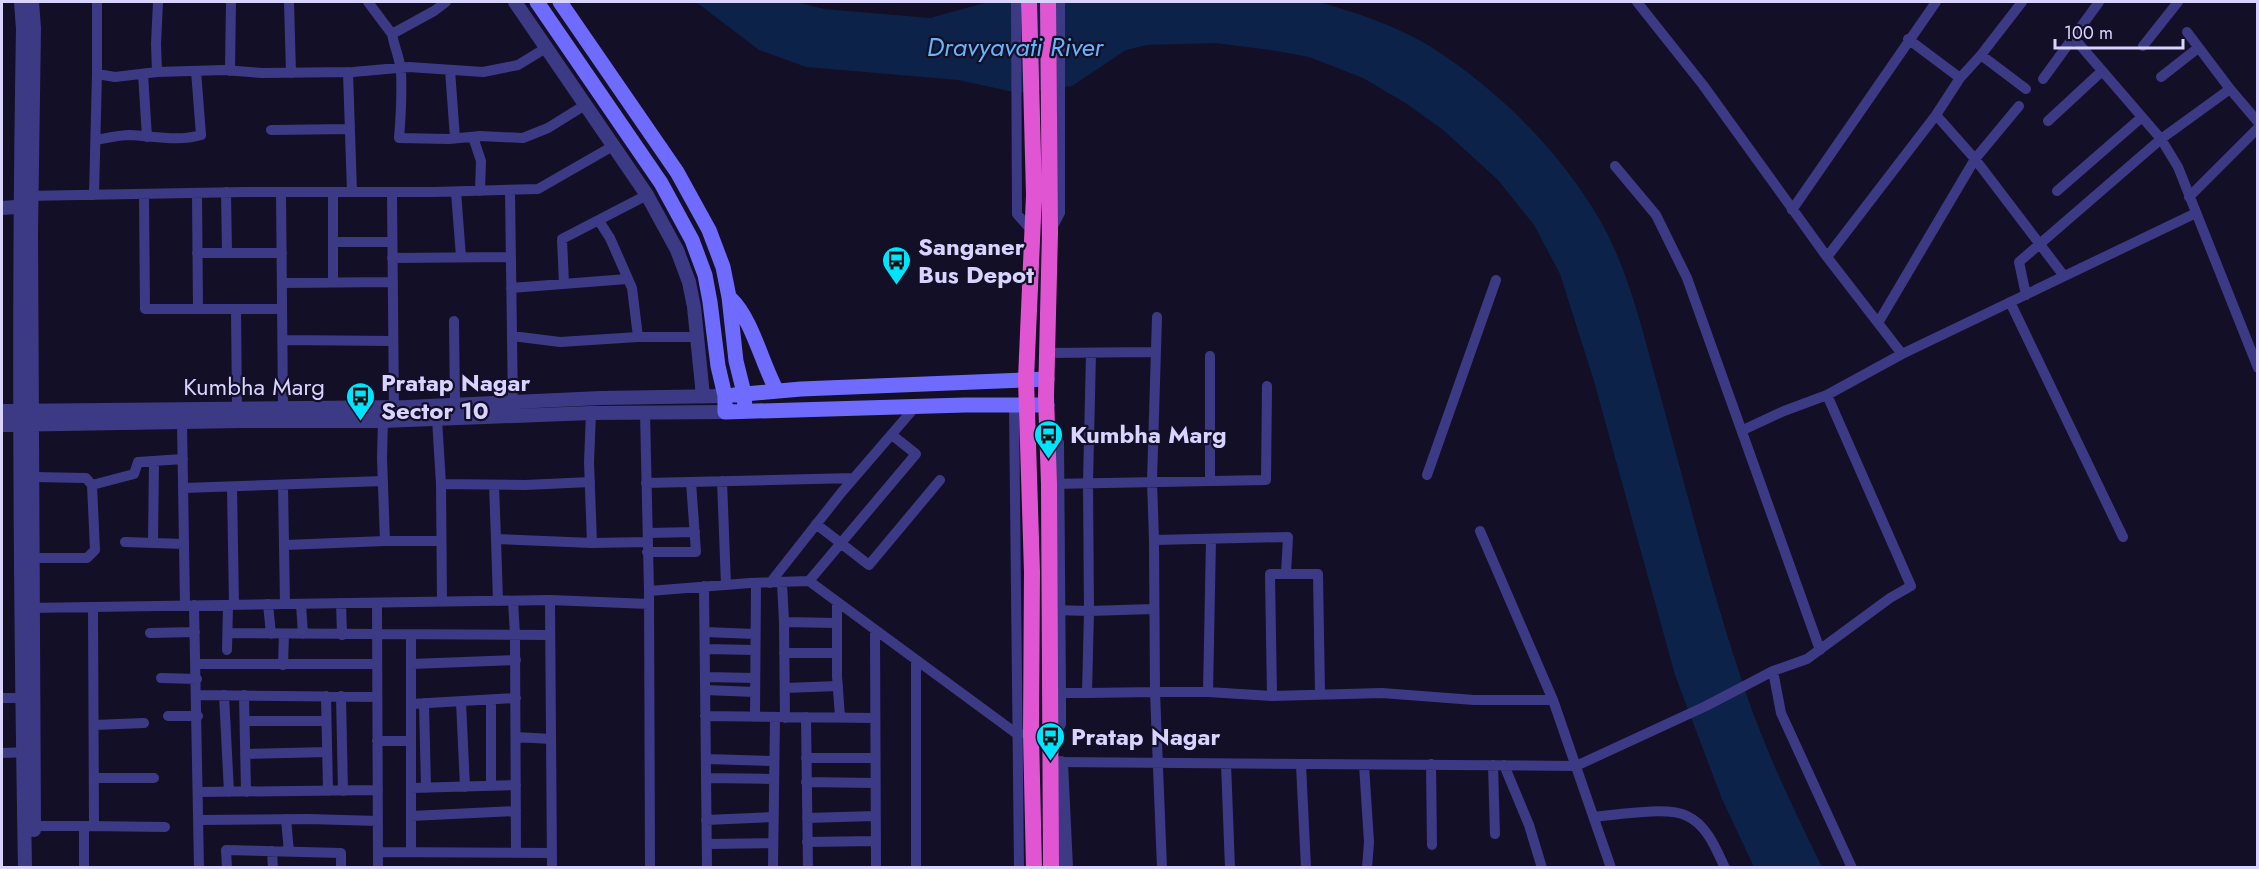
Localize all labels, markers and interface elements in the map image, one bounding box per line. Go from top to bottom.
scale bar [2055,12,2182,50]
text: 100 m [2064,20,2113,46]
water label: Dravyavati River [927,28,1104,66]
place label: Sanganer Bus Depot [918,229,1034,292]
bus stop icon: Sanganer Bus Depot [881,244,913,286]
place label: Pratap Nagar Sector 10 [381,365,530,428]
street label: Kumbha Marg [183,369,325,404]
bus stop icon: Pratap Nagar Sector 10 [344,380,376,422]
place label: Kumbha Marg [1070,417,1227,452]
bus stop icon: Kumbha Marg [1033,418,1065,460]
place label: Pratap Nagar [1071,719,1220,754]
bus stop icon: Pratap Nagar [1034,720,1066,762]

